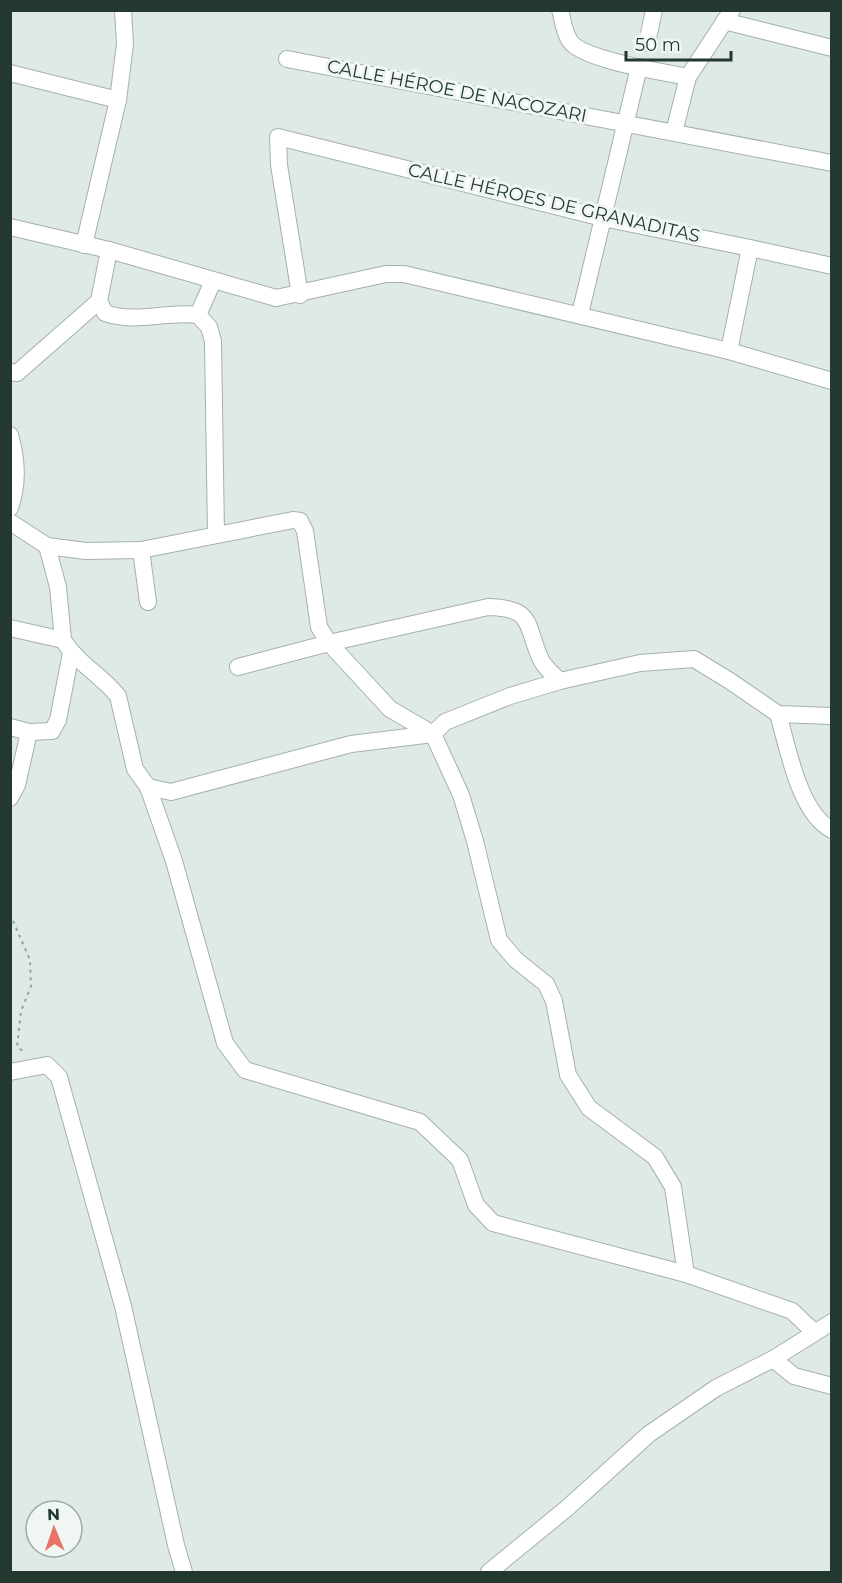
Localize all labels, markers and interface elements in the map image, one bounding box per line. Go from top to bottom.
scale bar [626,24,731,62]
text: 50 m [635,34,681,56]
street label: CALLE HÉROE DE NACOZARI [325,55,589,127]
street label: CALLE HÉROES DE GRANADITAS [406,159,702,247]
north arrow [24,1499,84,1559]
text: N [47,1505,60,1524]

